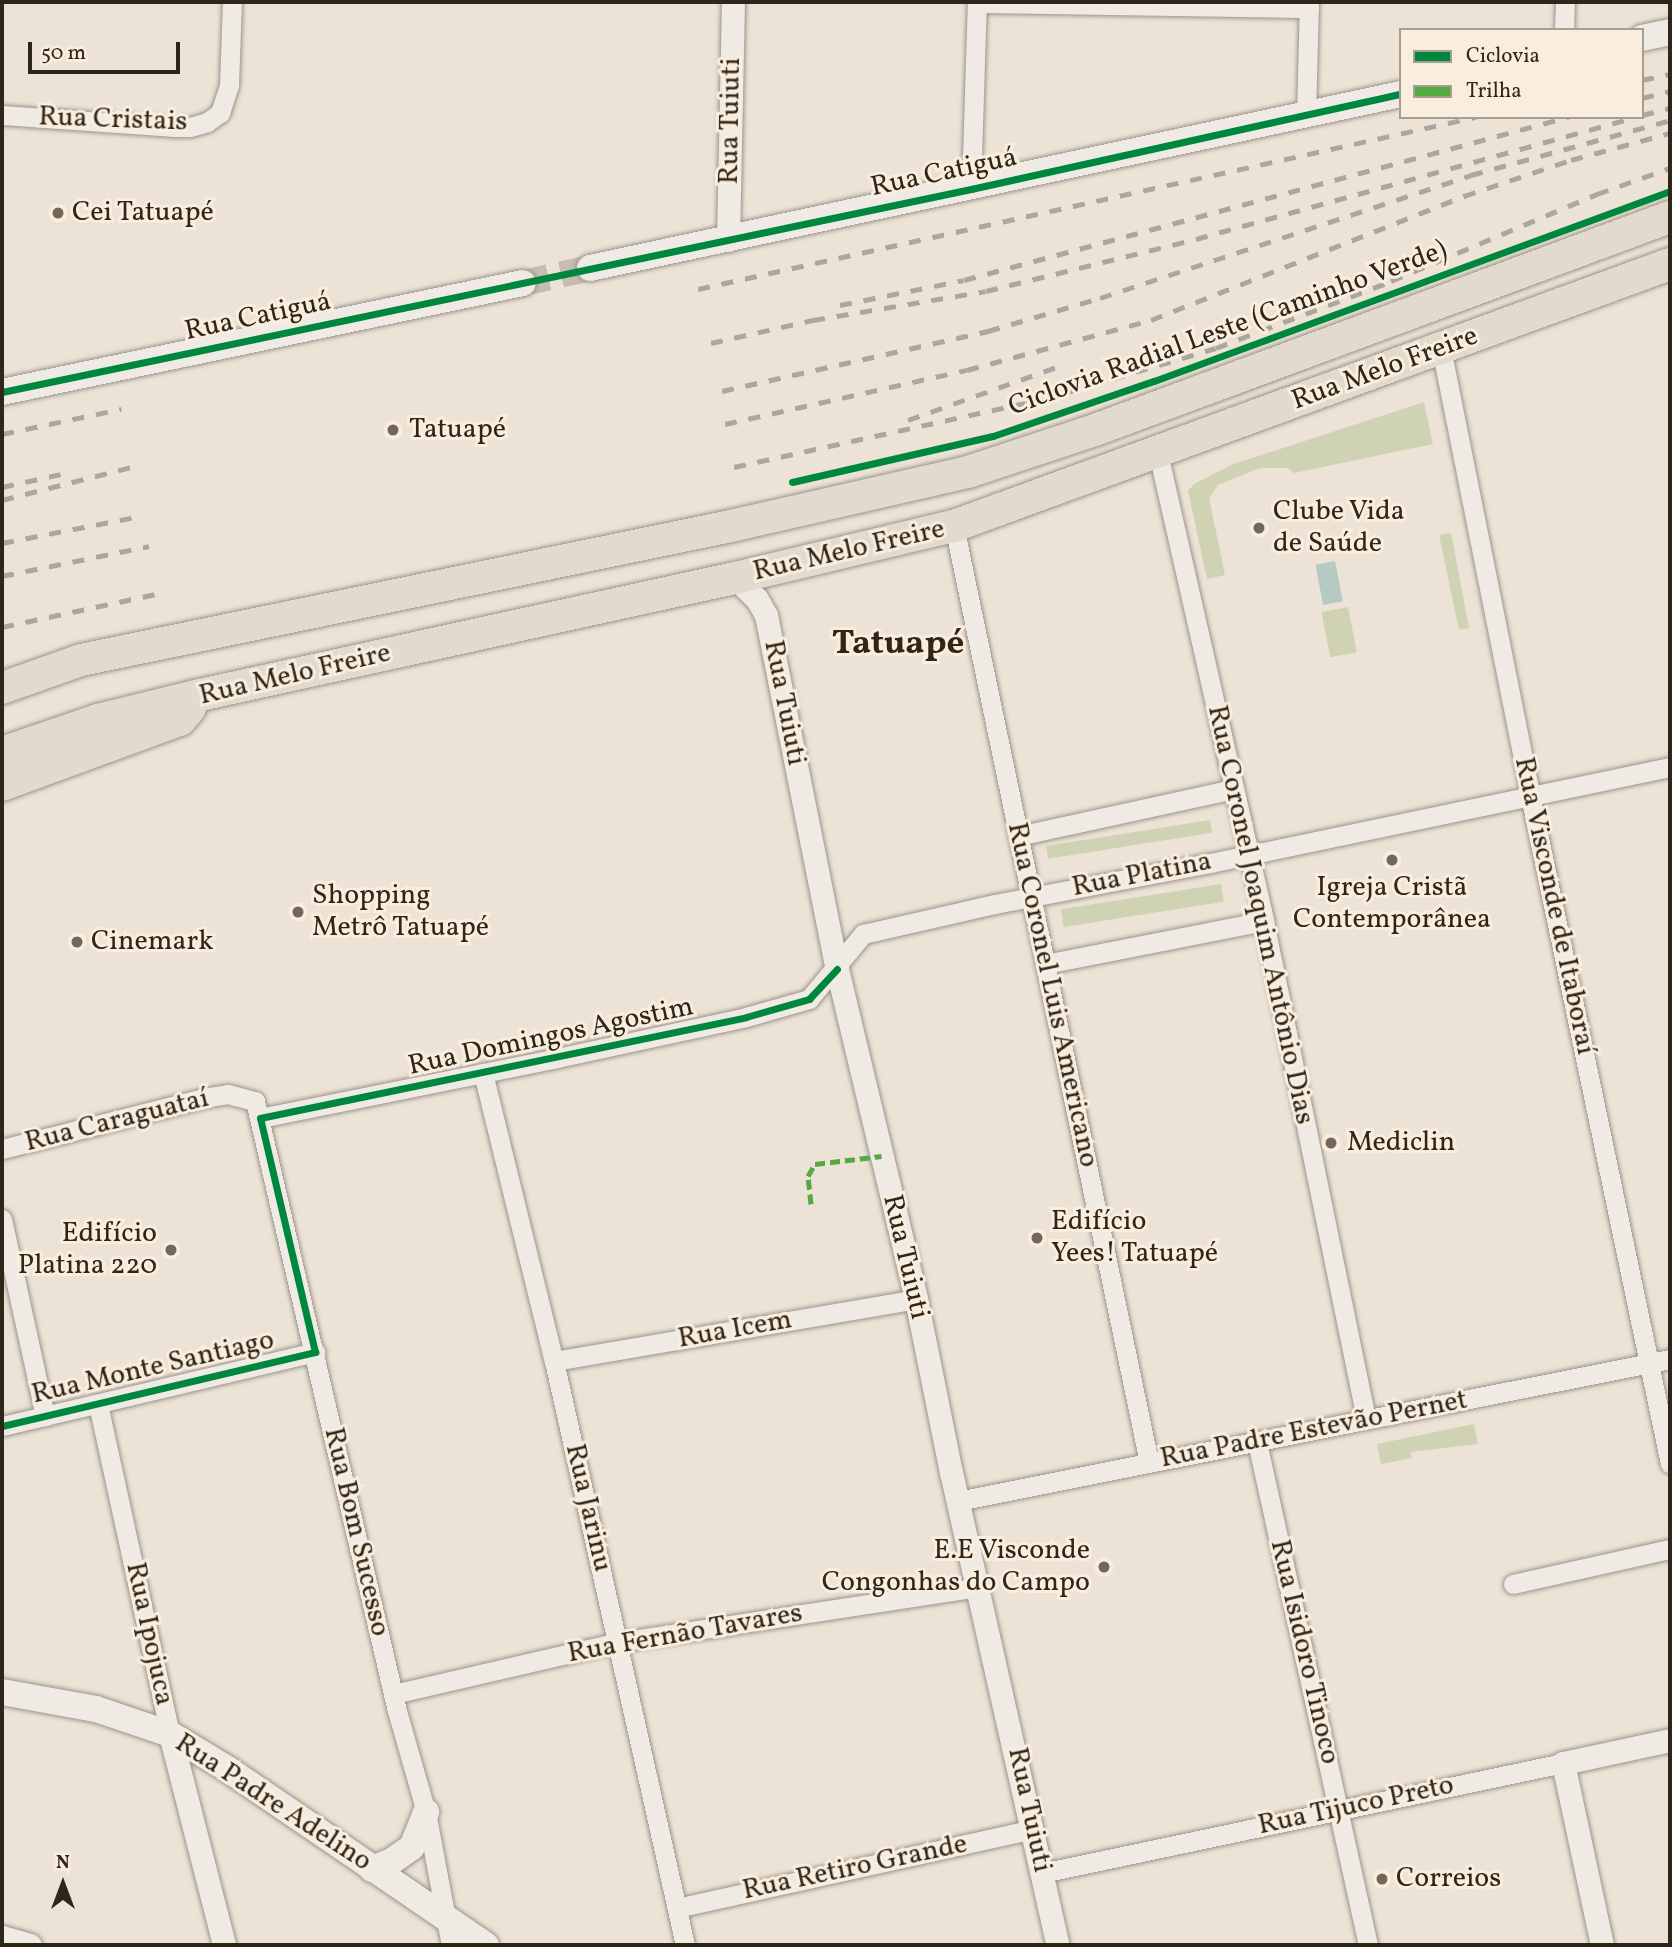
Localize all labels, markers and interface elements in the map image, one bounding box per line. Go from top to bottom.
scale bar [32,28,184,72]
legend [1399,28,1644,119]
text: 50 m [41,39,86,68]
text: Ciclovia [1466,42,1540,71]
street label: Rua Tuiuti [713,57,749,185]
text: Trilha [1466,77,1522,106]
street label: Rua Cristais [38,101,188,139]
street label: Rua Catiguá [868,141,1020,205]
place label: Cei Tatuapé [72,196,215,230]
marker: Cei Tatuapé [50,205,66,221]
street label: Ciclovia Radial Leste (Caminho Verde) [1004,234,1452,424]
street label: Rua Catiguá [182,285,334,349]
street label: Rua Melo Freire [1287,320,1483,418]
place label: Tatuapé [409,413,506,447]
marker: Tatuapé [383,420,403,440]
place label: Clube Vida de Saúde [1273,495,1406,561]
street label: Rua Melo Freire [750,513,948,589]
marker: Clube Vida de Saúde [1251,520,1267,536]
district label: Tatuapé [832,623,964,665]
street label: Rua Melo Freire [196,637,394,713]
street label: Rua Tuiuti [755,637,813,769]
street label: Rua Coronel Joaquim Antônio Dias [1199,702,1321,1128]
street label: Rua Visconde de Itaboraí [1506,754,1602,1058]
street label: Rua Coronel Luis Americano [999,819,1105,1171]
street label: Rua Platina [1069,845,1215,905]
marker: Igreja Cristã Contemporânea [1384,852,1400,868]
place label: Igreja Cristã Contemporânea [1293,871,1491,937]
place label: Shopping Metrô Tatuapé [312,879,490,945]
marker: Shopping Metrô Tatuapé [290,904,306,920]
place label: Cinemark [91,925,213,959]
marker: Cinemark [69,934,85,950]
street label: Rua Domingos Agostim [405,990,697,1084]
street label: Rua Caraguataí [22,1082,212,1160]
place label: Mediclin [1347,1126,1455,1160]
marker: Mediclin [1321,1133,1341,1153]
street label: Rua Tuiuti [874,1191,936,1323]
place label: Edifício Yees! Tatuapé [1051,1205,1219,1271]
place label: Edifício Platina 220 [18,1217,157,1283]
marker: Edifício Yees! Tatuapé [1029,1230,1045,1246]
marker: Edifício Platina 220 [163,1242,179,1258]
street label: Rua Icem [675,1303,795,1357]
street label: Rua Monte Santiago [29,1324,277,1412]
street label: Rua Padre Estevão Pernet [1158,1384,1470,1476]
street label: Rua Bom Sucesso [316,1424,396,1640]
street label: Rua Jarinu [557,1441,619,1575]
place label: E.E Visconde Congonhas do Campo [822,1534,1090,1600]
street label: Rua Isidoro Tinoco [1262,1536,1346,1768]
street label: Rua Ipojuca [117,1559,181,1709]
marker: E.E Visconde Congonhas do Campo [1096,1559,1112,1575]
street label: Rua Fernão Tavares [565,1597,805,1671]
street label: Rua Padre Adelino [168,1727,378,1879]
street label: Rua Tuiuti [999,1744,1059,1876]
street label: Rua Tijuco Preto [1255,1769,1457,1843]
street label: Rua Retiro Grande [740,1828,970,1908]
north arrow [28,1849,98,1919]
text: N [56,1850,70,1876]
place label: Correios [1396,1862,1501,1896]
marker: Correios [1374,1871,1390,1887]

